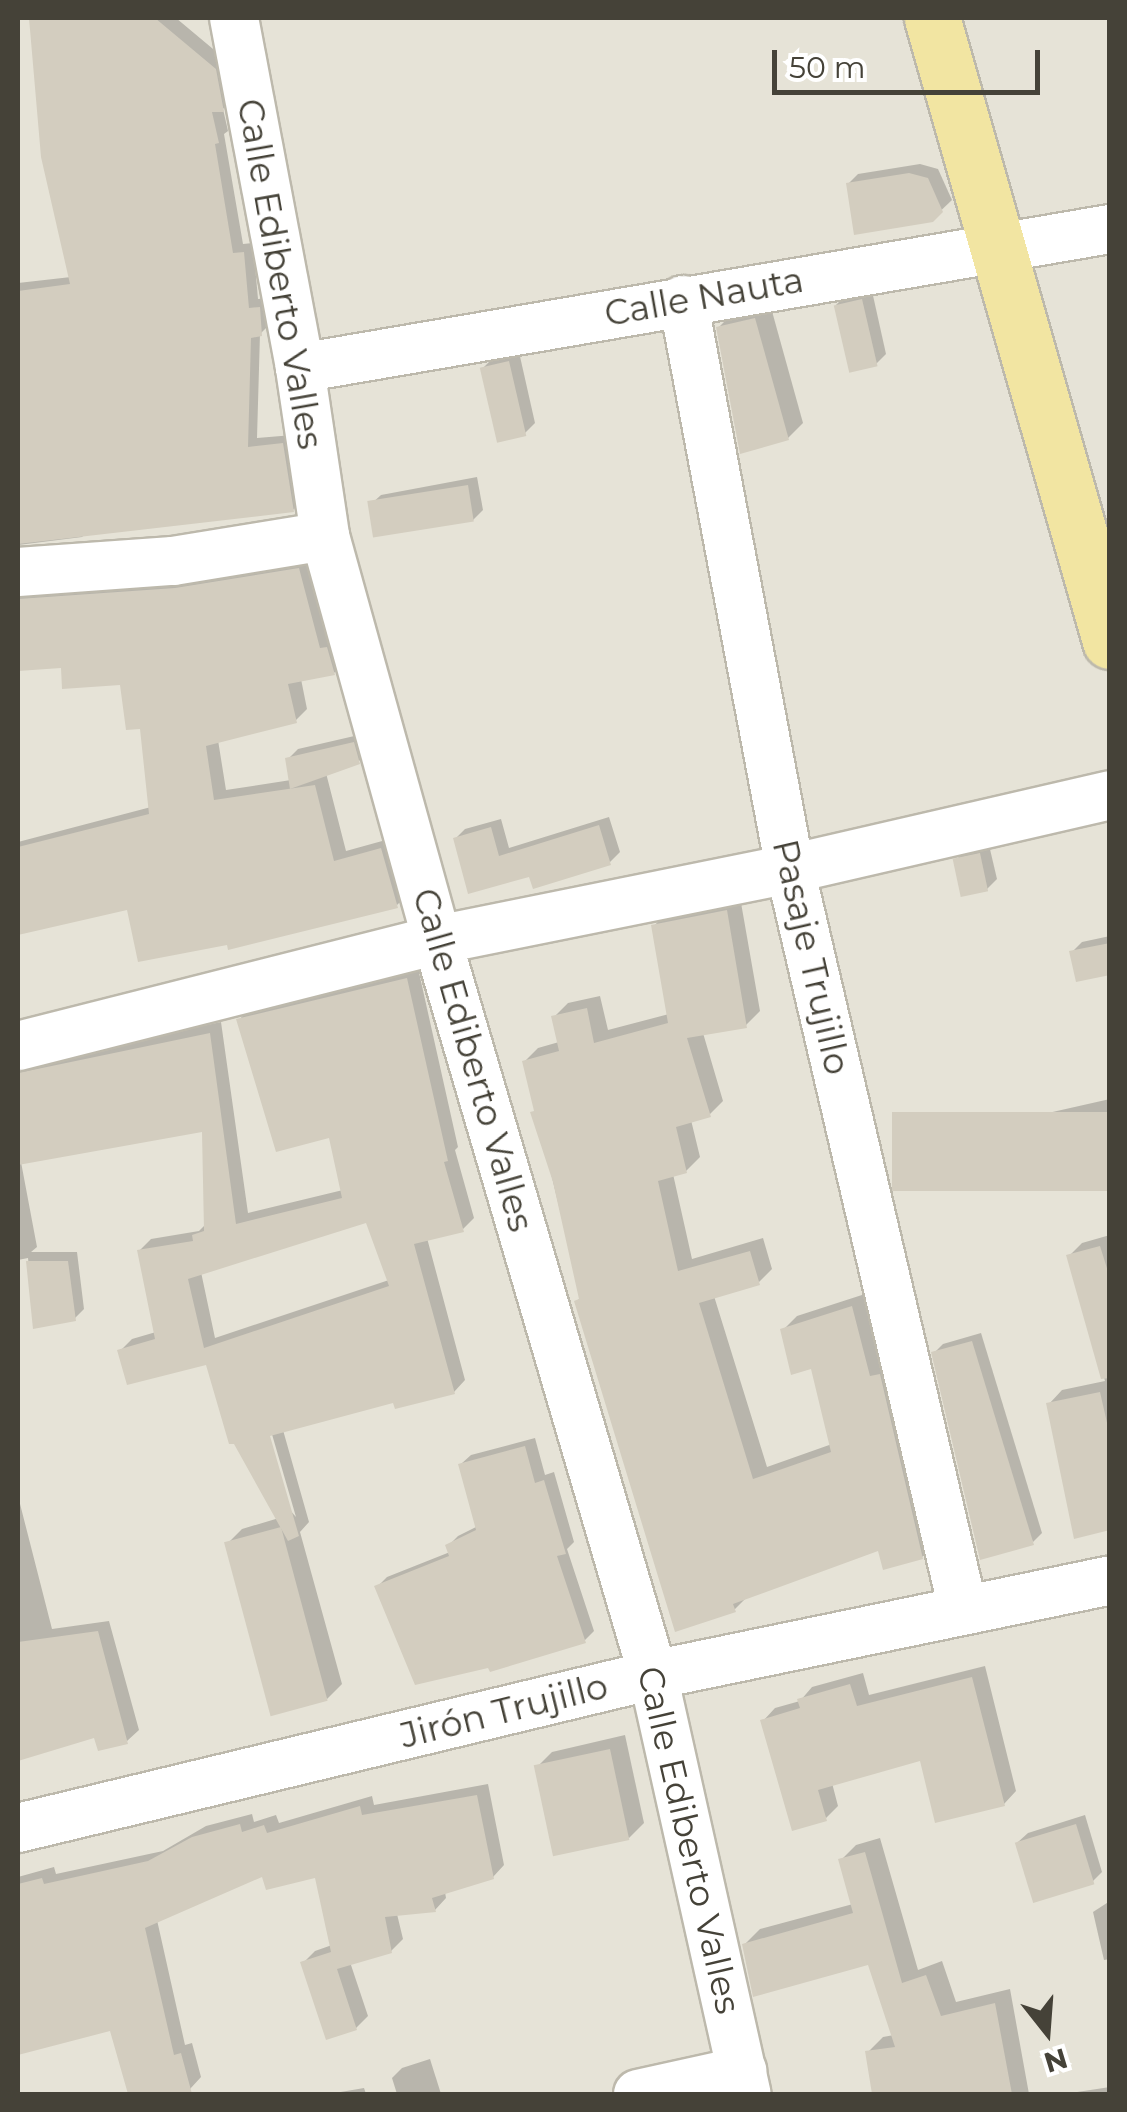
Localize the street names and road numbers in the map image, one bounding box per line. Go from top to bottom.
street label: Calle Ediberto Valles [229,96,331,452]
street label: Calle Nauta [601,259,807,335]
street label: Pasaje Trujillo [764,835,858,1079]
street label: Calle Ediberto Valles [404,884,542,1236]
street label: Calle Ediberto Valles [629,1662,749,2018]
street label: Jirón Trujillo [396,1665,612,1757]

